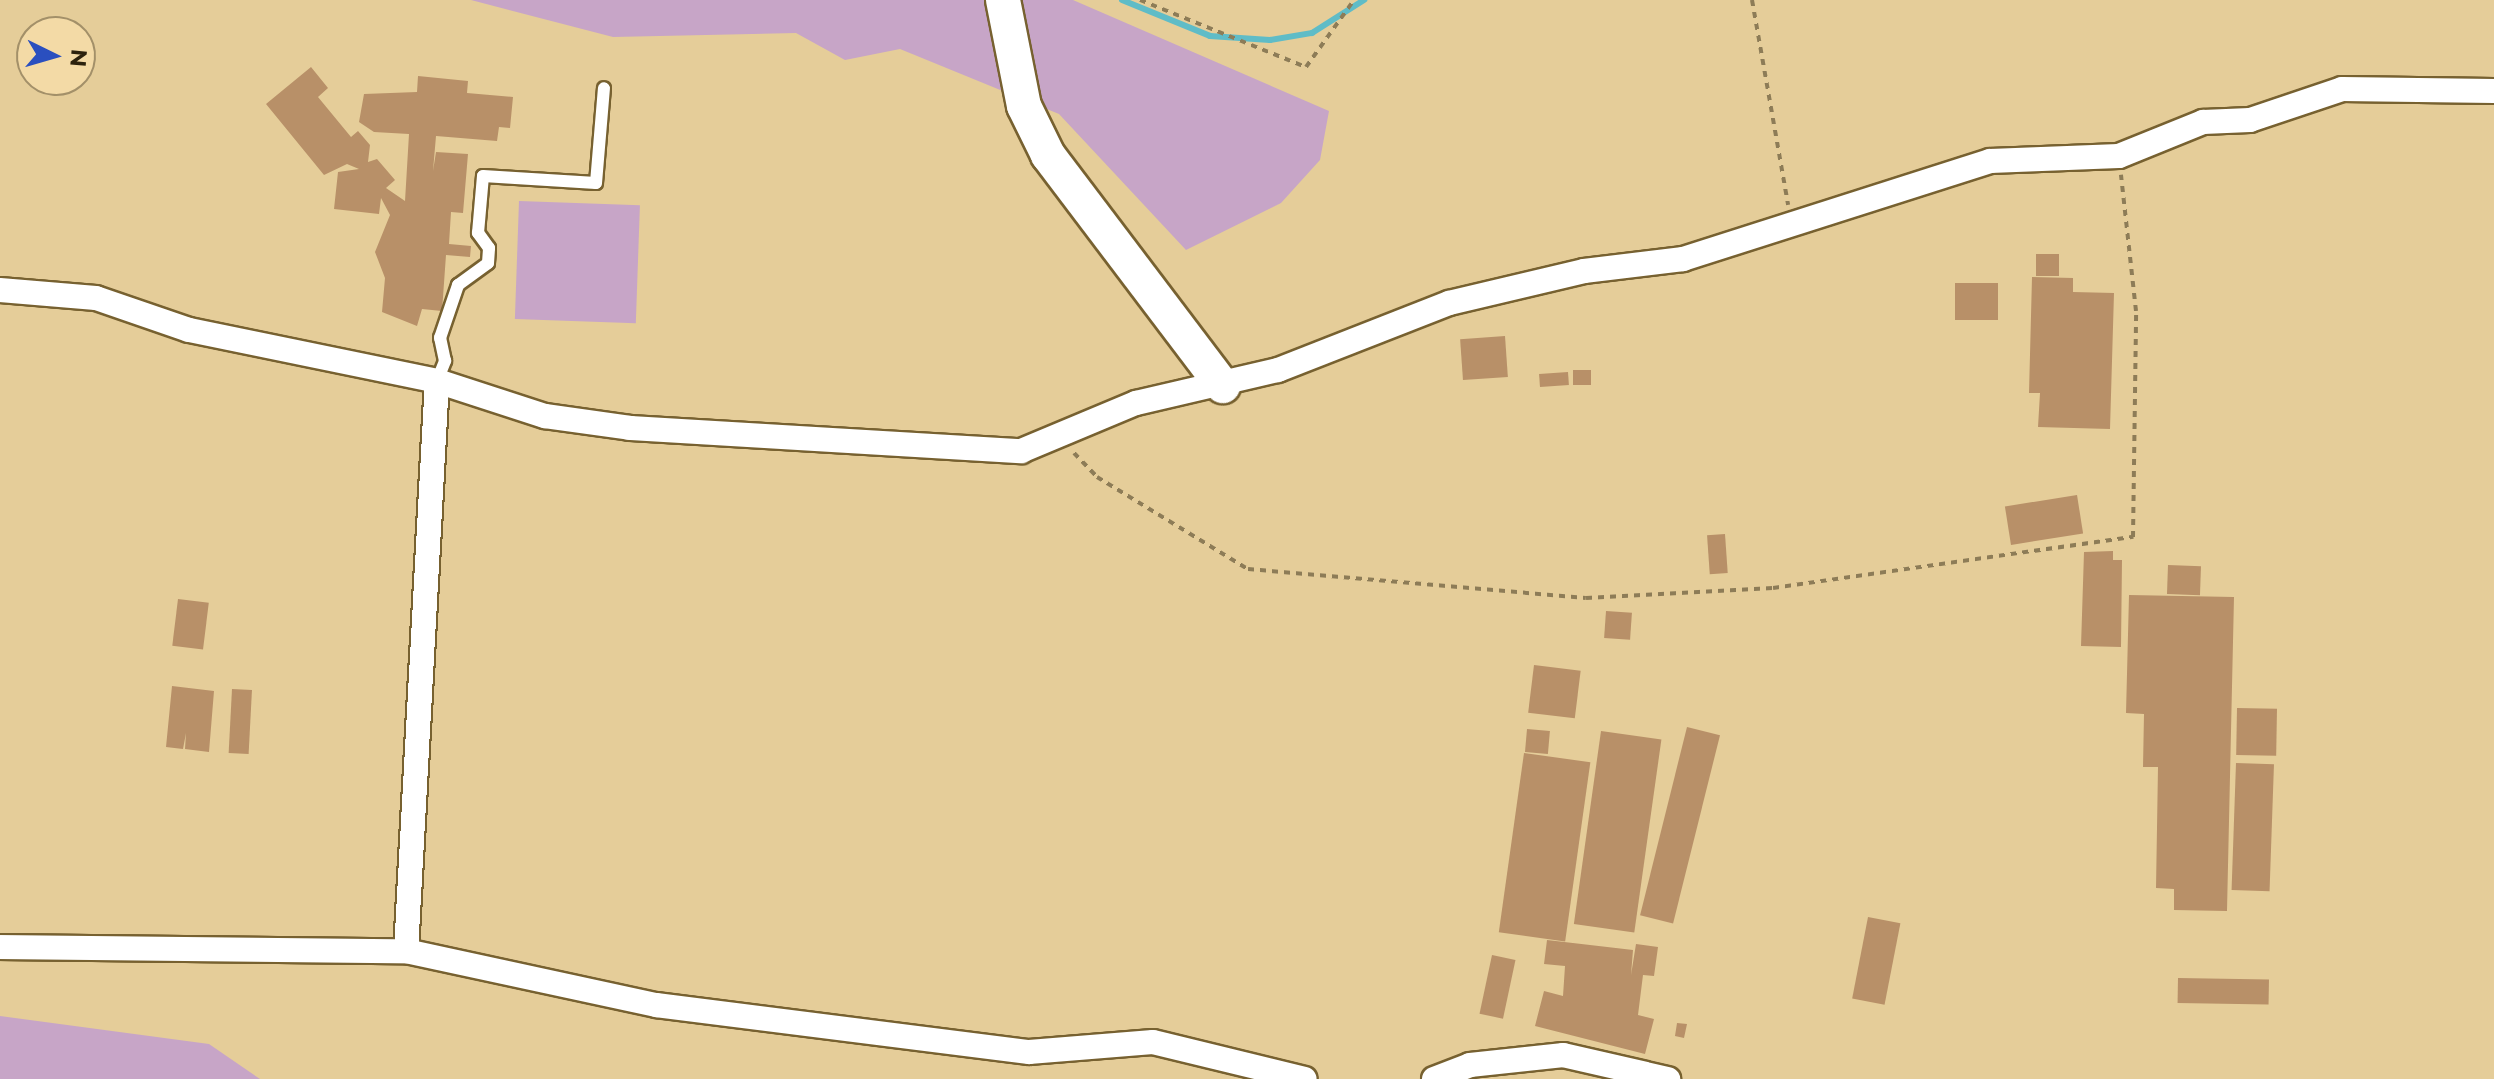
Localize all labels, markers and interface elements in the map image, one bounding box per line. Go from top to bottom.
north arrow [16,16,96,96]
text: N [64,48,93,68]

